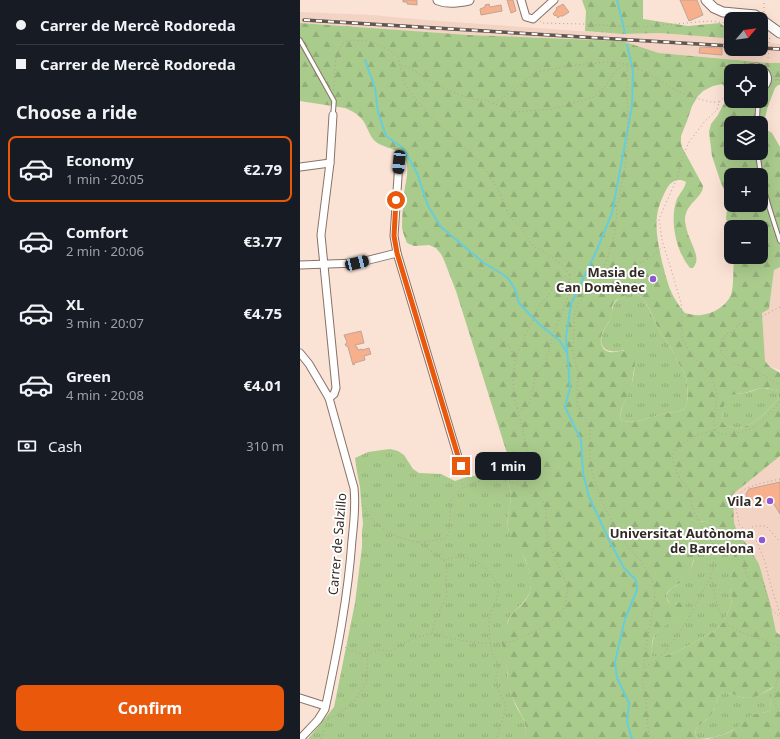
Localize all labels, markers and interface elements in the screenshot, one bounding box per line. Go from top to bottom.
north arrow [724,12,768,56]
map controls [724,12,768,264]
text: Carrer de Mercè Rodoreda [40,15,236,35]
text: Carrer de Mercè Rodoreda [40,54,236,74]
button: locate [724,64,768,108]
text: Choose a ride [16,100,137,124]
button: layers [724,116,768,160]
text: Economy [66,150,134,170]
car [392,150,406,174]
icon: car [18,151,54,187]
text: €2.79 [243,159,282,179]
button: + [724,168,768,212]
text: 1 min · 20:05 [66,170,144,188]
route start [387,191,405,209]
button: − [724,220,768,264]
text: Comfort [66,222,128,242]
icon: car [18,223,54,259]
text: €3.77 [243,231,282,251]
text: 2 min · 20:06 [66,242,144,260]
car [344,254,370,272]
place label: Masia de Can Domènec [556,263,645,296]
marker: Masia de Can Domènec [648,274,658,284]
text: XL [66,294,84,314]
icon: car [18,295,54,331]
text: €4.75 [243,303,282,323]
text: 3 min · 20:07 [66,314,144,332]
text: Green [66,366,111,386]
icon: car [18,367,54,403]
text: €4.01 [243,375,282,395]
text: 4 min · 20:08 [66,386,144,404]
icon: cash [16,435,38,457]
text: Cash [48,436,82,456]
text: 310 m [246,437,284,455]
callout: 1 min [475,452,541,480]
route end [452,457,470,475]
text: 1 min [490,457,526,475]
street label: Carrer de Salzillo [324,492,350,596]
place label: Vila 2 [727,492,762,510]
marker: Vila 2 [765,496,775,506]
place label: Universitat Autònoma de Barcelona [610,524,754,557]
marker: Universitat Autònoma de Barcelona [757,535,767,545]
button: Confirm [16,685,284,731]

